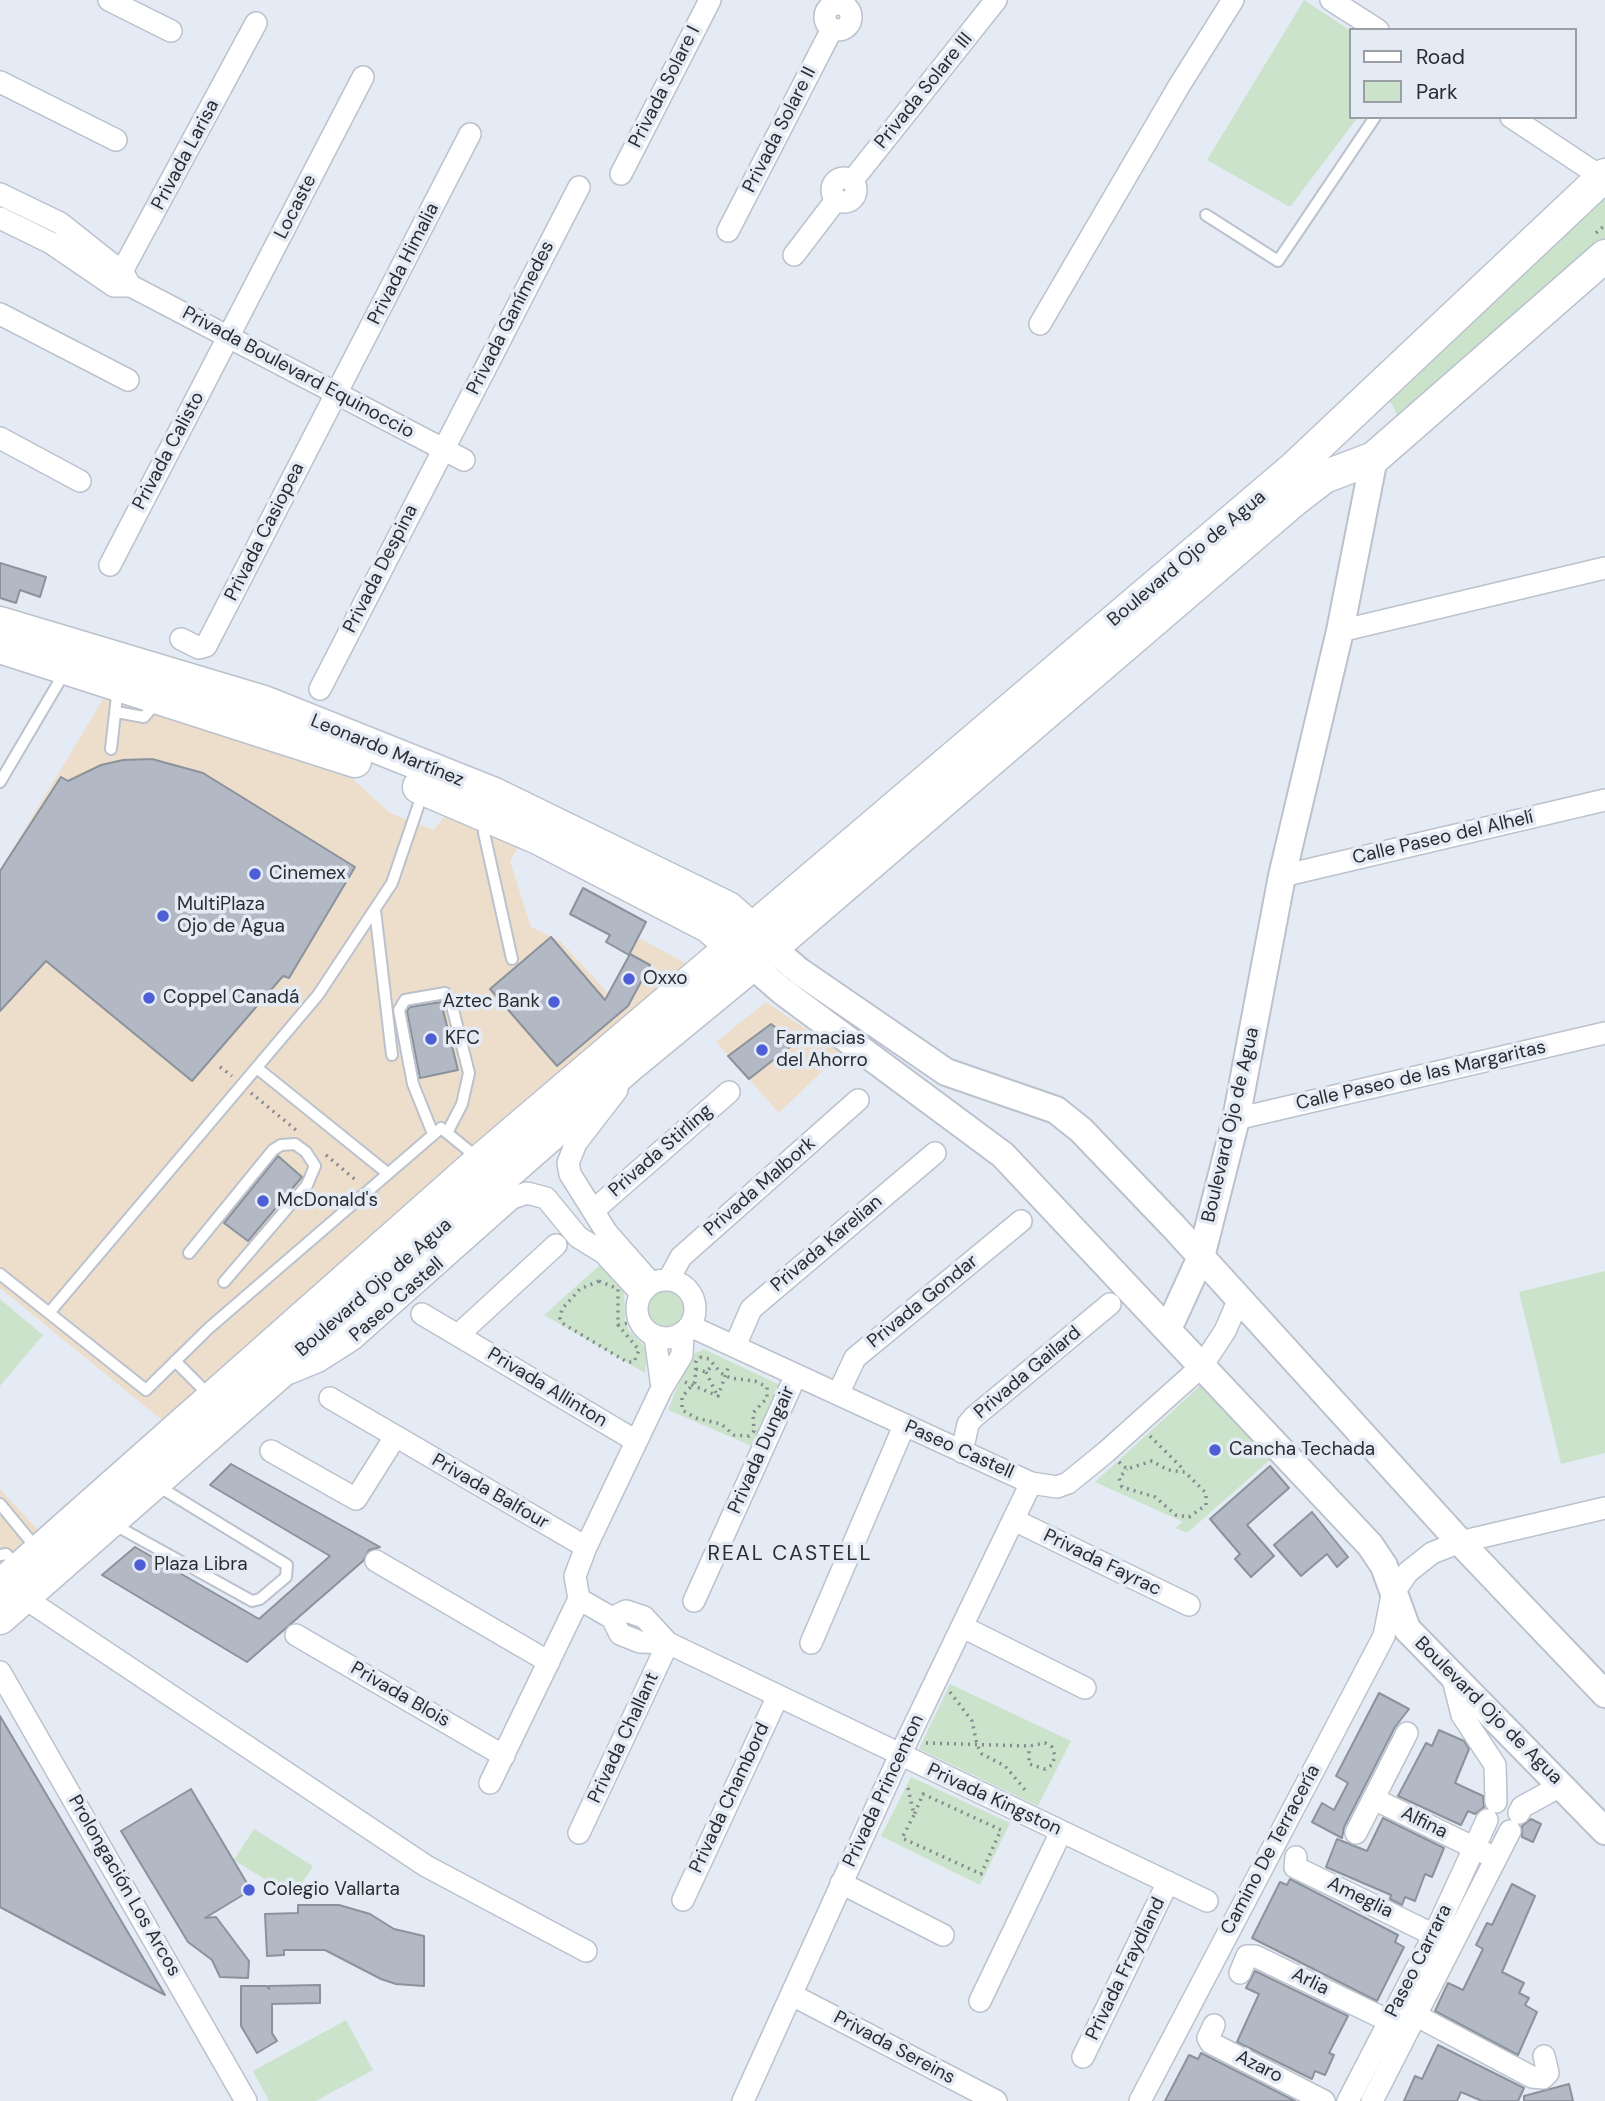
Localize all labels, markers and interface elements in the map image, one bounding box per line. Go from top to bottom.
street label: Privada Solare I [625,22,705,152]
street label: Privada Solare III [870,28,978,154]
legend [1350,28,1577,119]
text: Road [1416,43,1465,71]
street label: Privada Solare II [739,63,821,197]
text: Park [1416,78,1457,106]
street label: Privada Larisa [147,96,225,214]
street label: Locaste [270,171,322,243]
street label: Privada Himalia [363,199,445,329]
street label: Privada Ganímedes [462,237,560,399]
street label: Privada Boulevard Equinoccio [178,302,418,444]
street label: Privada Calisto [128,388,210,514]
street label: Privada Casiopea [220,459,310,605]
street label: Boulevard Ojo de Agua [1103,486,1271,632]
street label: Privada Despina [339,501,423,637]
street label: Leonardo Martínez [307,710,467,792]
street label: Calle Paseo del Alhelí [1350,806,1536,870]
place label: Cinemex [269,863,346,885]
marker: Cinemex [247,866,263,882]
place label: MultiPlaza Ojo de Agua [177,894,285,938]
marker: MultiPlaza Ojo de Agua [155,908,171,924]
place label: Oxxo [643,968,687,990]
marker: Oxxo [621,971,637,987]
place label: Coppel Canadá [163,987,299,1009]
marker: Coppel Canadá [141,990,157,1006]
place label: Aztec Bank [443,991,540,1013]
marker: Aztec Bank [546,994,562,1010]
street label: Boulevard Ojo de Agua [1197,1025,1265,1225]
place label: KFC [445,1028,480,1050]
place label: Farmacias del Ahorro [776,1028,868,1072]
marker: KFC [423,1031,439,1047]
street label: Calle Paseo de las Margaritas [1294,1036,1548,1116]
marker: Farmacias del Ahorro [754,1042,770,1058]
street label: Privada Stirling [604,1100,718,1202]
street label: Privada Malbork [700,1132,820,1242]
place label: McDonald's [277,1190,378,1212]
street label: Privada Karelian [767,1191,887,1297]
marker: McDonald's [255,1193,271,1209]
street label: Boulevard Ojo de Agua [291,1214,457,1362]
street label: Privada Gondar [863,1250,983,1354]
street label: Paseo Castell [345,1253,449,1347]
street label: Privada Gailard [970,1322,1086,1424]
street label: Privada Allinton [483,1343,611,1433]
street label: Privada Dungair [724,1383,800,1517]
street label: Paseo Castell [901,1416,1017,1484]
place label: Cancha Techada [1229,1439,1375,1461]
marker: Cancha Techada [1207,1442,1223,1458]
street label: Privada Balfour [428,1449,552,1535]
street label: Privada Fayrac [1039,1525,1165,1601]
district label: REAL CASTELL [709,1541,871,1567]
place label: Plaza Libra [154,1554,248,1576]
marker: Plaza Libra [132,1557,148,1573]
street label: Boulevard Ojo de Agua [1409,1632,1567,1790]
street label: Privada Blois [346,1657,454,1733]
street label: Privada Challant [584,1669,664,1807]
street label: Privada Princenton [839,1711,929,1871]
street label: Privada Chambord [685,1719,775,1877]
street label: Privada Kingston [923,1759,1065,1841]
street label: Camino De Terracería [1217,1761,1325,1939]
street label: Prolongación Los Arcos [63,1791,185,1981]
street label: Alfina [1397,1802,1451,1844]
street label: Ameglia [1324,1872,1396,1924]
place label: Colegio Vallarta [263,1879,400,1901]
marker: Colegio Vallarta [241,1882,257,1898]
street label: Privada Fraydland [1082,1894,1170,2044]
street label: Paseo Carrara [1381,1901,1457,2021]
street label: Arlia [1288,1963,1332,2001]
street label: Privada Sereins [829,2006,959,2090]
street label: Azaro [1232,2046,1286,2088]

